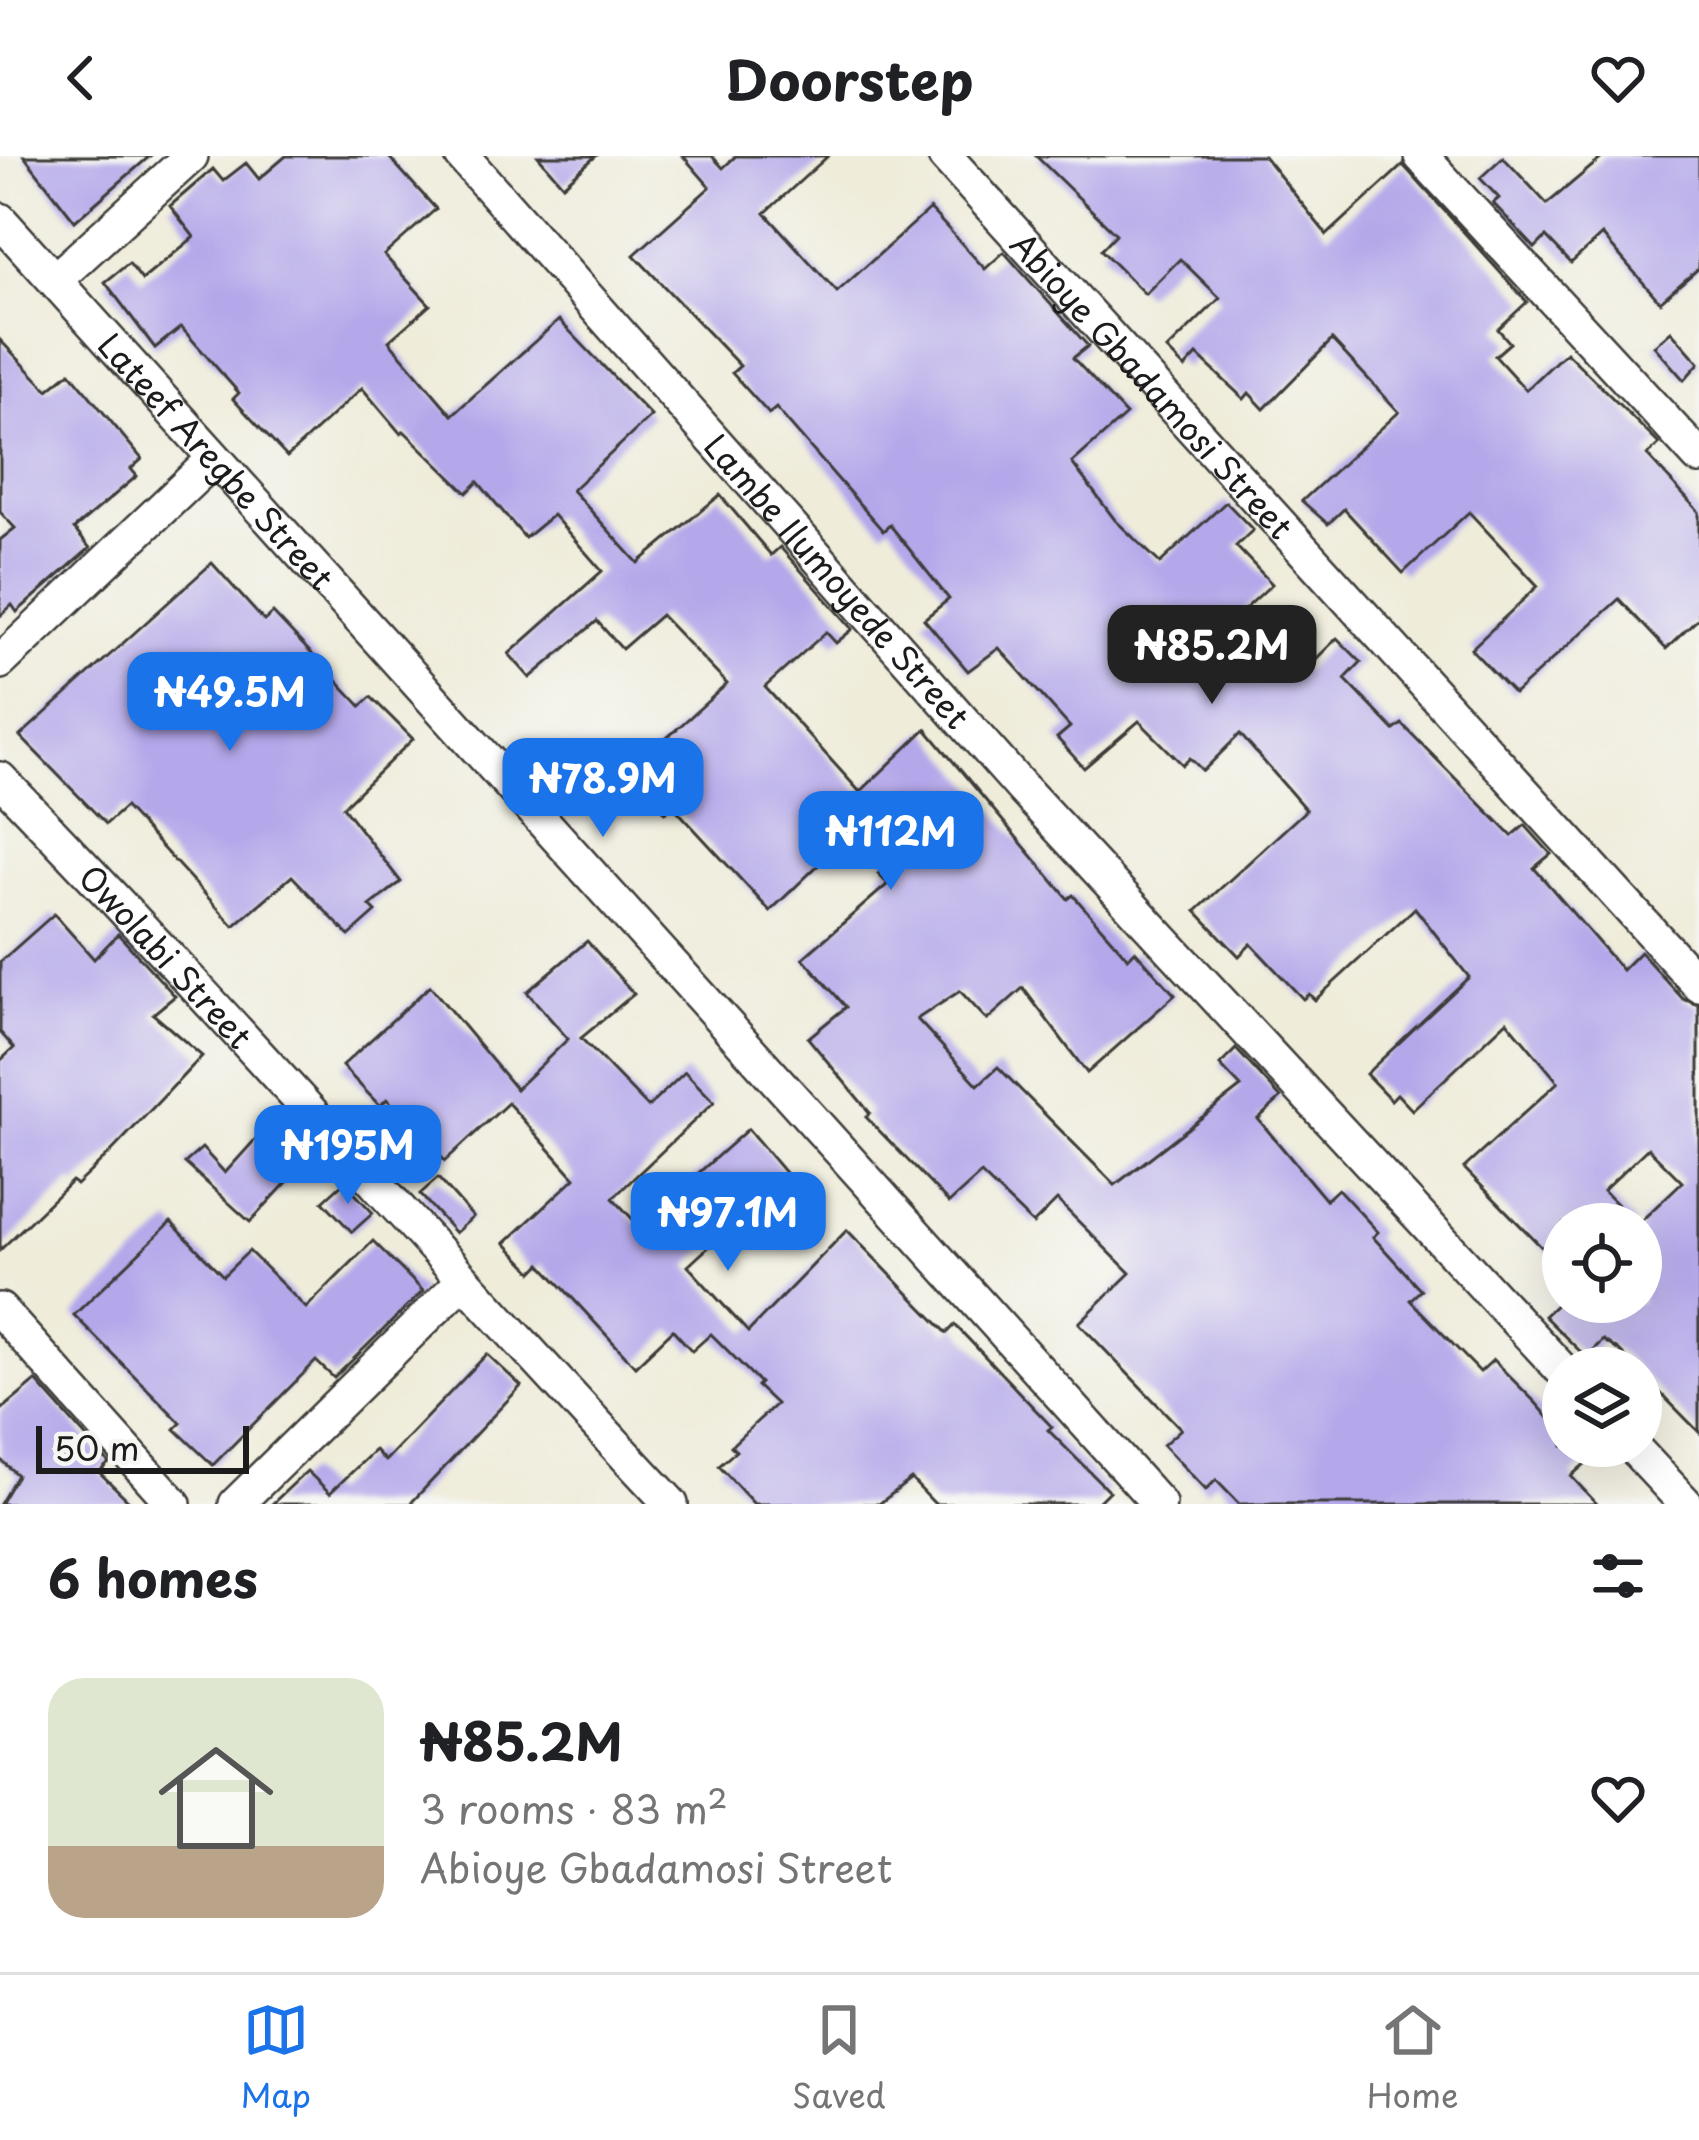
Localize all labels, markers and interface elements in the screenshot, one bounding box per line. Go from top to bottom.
text: Doorstep [725,38,974,119]
icon: back [48,45,114,111]
icon: heart [1585,45,1651,111]
street label: Abioye Gbadamosi Street [1000,220,1306,549]
street label: Lateef Aregbe Street [87,321,347,600]
street label: Lambe Ilumoyede Street [693,422,983,739]
pin: ₦85.2M [1114,605,1310,707]
text: ₦85.2M [1134,614,1290,673]
pin: ₦49.5M [132,652,328,754]
text: ₦49.5M [154,661,306,720]
pin: ₦78.9M [505,738,701,840]
text: ₦78.9M [529,747,677,806]
pin: ₦112M [807,791,975,893]
text: ₦112M [826,800,956,859]
street label: Owolabi Street [68,852,265,1059]
pin: ₦195M [264,1105,432,1207]
text: ₦195M [281,1114,415,1173]
pin: ₦97.1M [630,1172,826,1274]
text: ₦97.1M [658,1181,798,1240]
map controls [1542,1203,1662,1467]
button: locate [1542,1203,1662,1323]
button: layers [1542,1347,1662,1467]
scale bar [36,1420,249,1473]
text: 50 m [54,1422,140,1472]
text: 6 homes [48,1538,258,1615]
icon: filters [1585,1543,1651,1609]
text: ₦85.2M [420,1701,623,1778]
icon: home [144,1726,288,1870]
icon: heart [1585,1765,1651,1831]
text: 3 rooms · 83 m² [420,1778,728,1837]
text: Abioye Gbadamosi Street [420,1837,892,1896]
tab: Map [241,1997,311,2119]
tab: Saved [792,1997,886,2119]
tab: Home [1367,1997,1458,2119]

